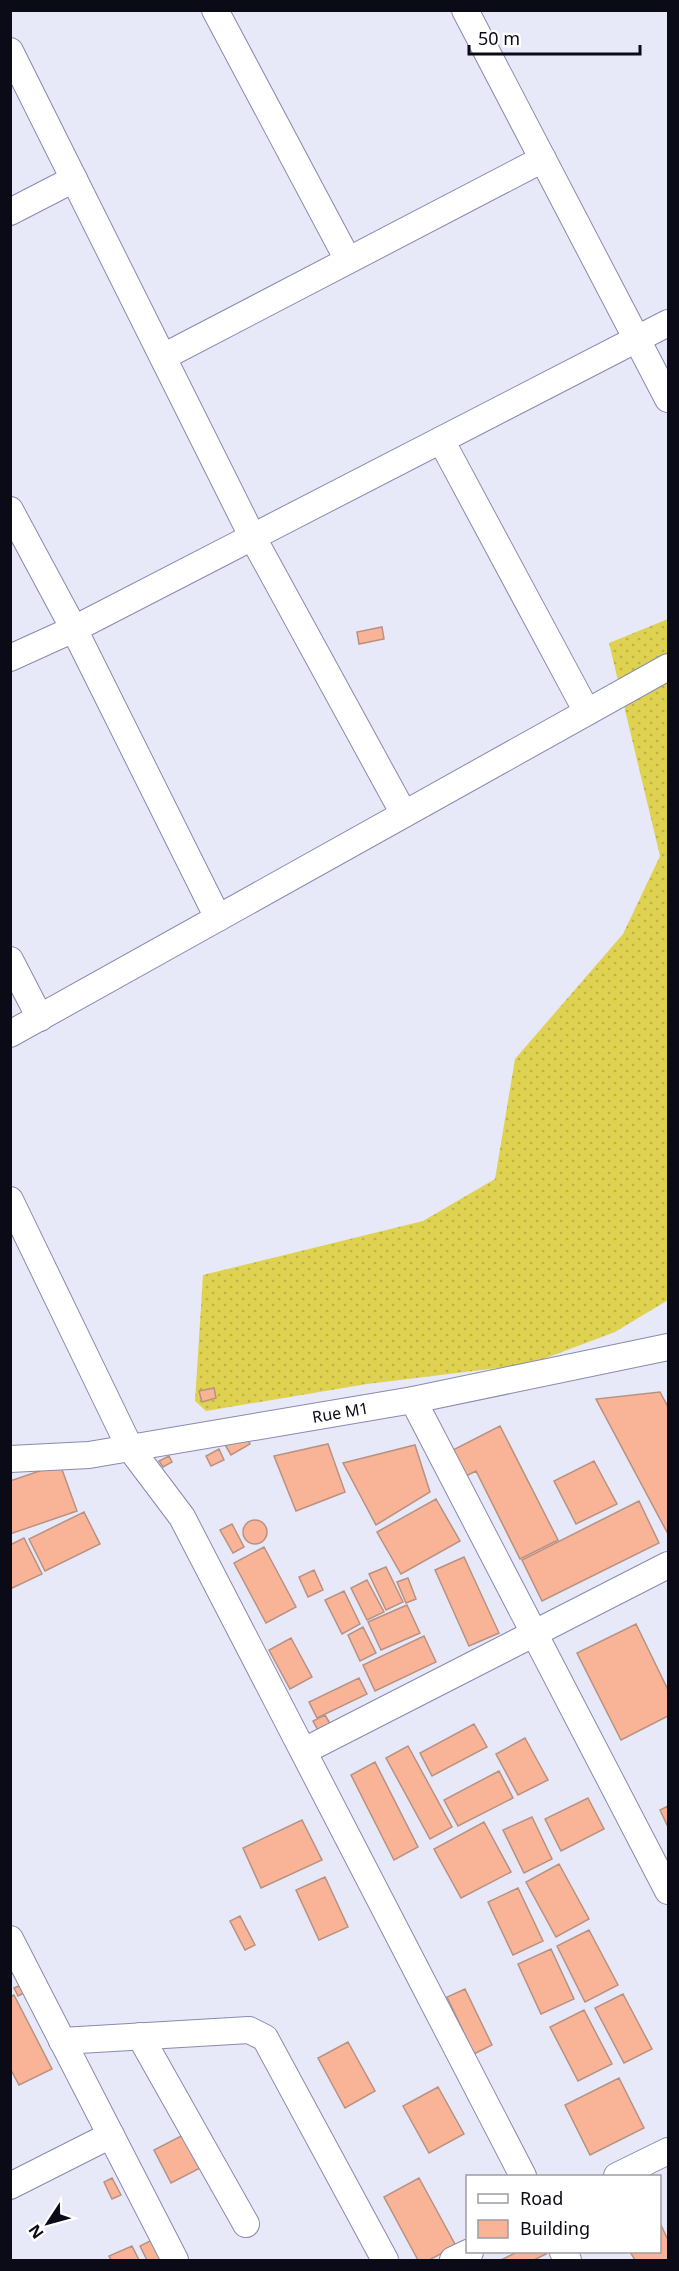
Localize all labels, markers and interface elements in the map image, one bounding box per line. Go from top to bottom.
scale bar [469,18,640,56]
text: 50 m [478,26,520,50]
street label: Rue M1 [311,1397,370,1428]
legend [466,2175,661,2253]
text: Road [520,2186,563,2210]
north arrow [18,2193,78,2253]
text: Building [520,2216,590,2240]
text: N [23,2220,49,2244]

